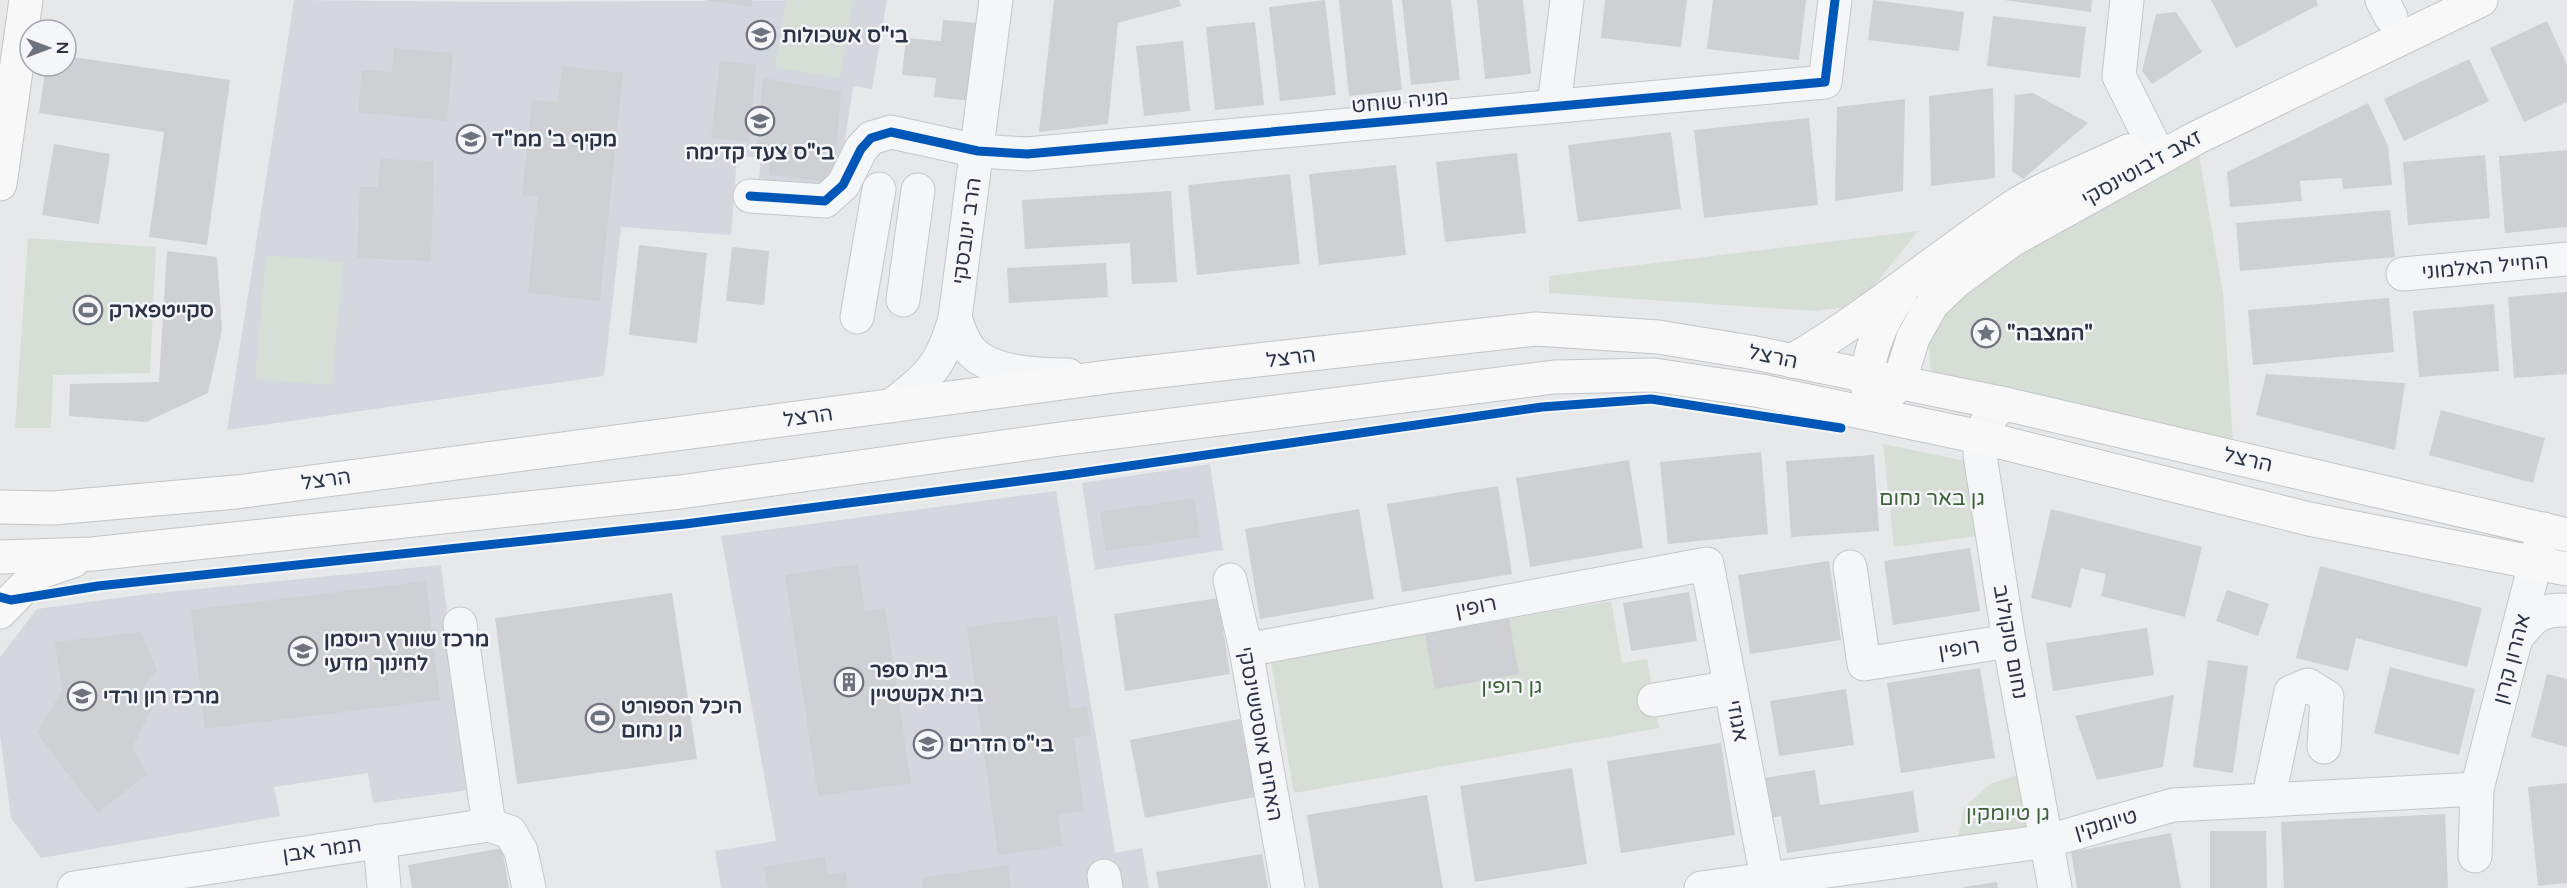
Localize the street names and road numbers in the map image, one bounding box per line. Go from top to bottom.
street label: מניה שוחט [1350,85,1450,119]
street label: זאב ז'בוטינסקי [2077,124,2207,211]
street label: הרב ינובסקי [947,176,987,286]
street label: החייל האלמוני [2421,249,2549,285]
street label: הרצל [1746,340,1800,374]
street label: הרצל [1265,343,1317,373]
street label: הרצל [782,401,834,433]
street label: הרצל [2221,442,2275,478]
street label: הרצל [300,464,352,496]
street label: נחום סוקולוב [1988,583,2032,701]
street label: רופין [1453,591,1499,623]
street label: אהרון קרון [2488,611,2536,707]
street label: רופין [1936,633,1982,665]
street label: האחים אוסטשינסקי [1232,645,1288,823]
street label: אגוזי [1721,698,1753,744]
street label: טיומקין [2072,803,2140,845]
street label: תמר אבן [281,832,363,868]

